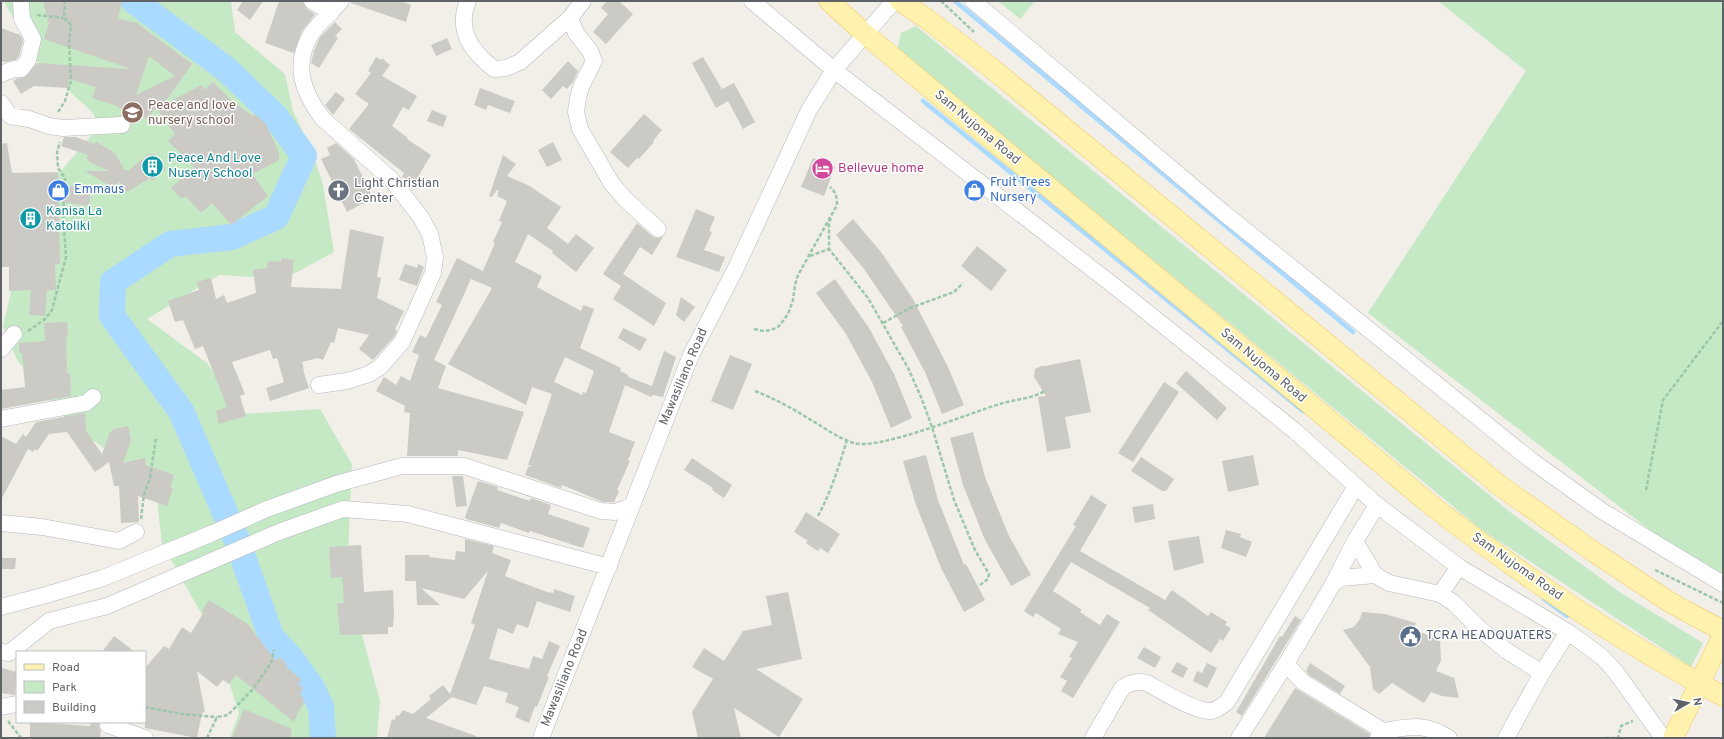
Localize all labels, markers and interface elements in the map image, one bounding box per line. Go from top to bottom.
street label: Sam Nujoma Road [931,87,1023,169]
place label: Peace and love nursery school [148,98,236,129]
school or university icon: Peace and love nursery school [119,100,145,126]
place label: Peace And Love Nusery School [168,151,261,182]
building icon: Peace And Love Nusery School [139,153,165,179]
hotel icon: Bellevue home [810,156,836,182]
place label: Bellevue home [838,161,924,177]
place label: Fruit Trees Nursery [990,175,1051,206]
place label: Light Christian Center [354,176,439,207]
shop icon: Emmaus [45,177,71,203]
shop icon: Fruit Trees Nursery [962,177,988,203]
church icon: Light Christian Center [326,178,352,204]
place label: Emmaus [74,182,124,198]
place label: Kanisa La Katoliki [46,204,102,235]
building icon: Kanisa La Katoliki [17,206,43,232]
street label: Sam Nujoma Road [1217,325,1309,407]
street label: Mawasiliano Road [656,326,712,428]
street label: Sam Nujoma Road [1468,530,1566,604]
public building icon: TCRA HEADQUATERS [1398,623,1424,649]
street label: Mawasiliano Road [538,627,592,729]
place label: TCRA HEADQUATERS [1426,628,1552,644]
legend [16,651,146,723]
text: Road [52,660,80,676]
text: Park [52,680,77,696]
north arrow [1668,683,1708,723]
text: N [1689,697,1704,707]
text: Building [52,700,96,716]

